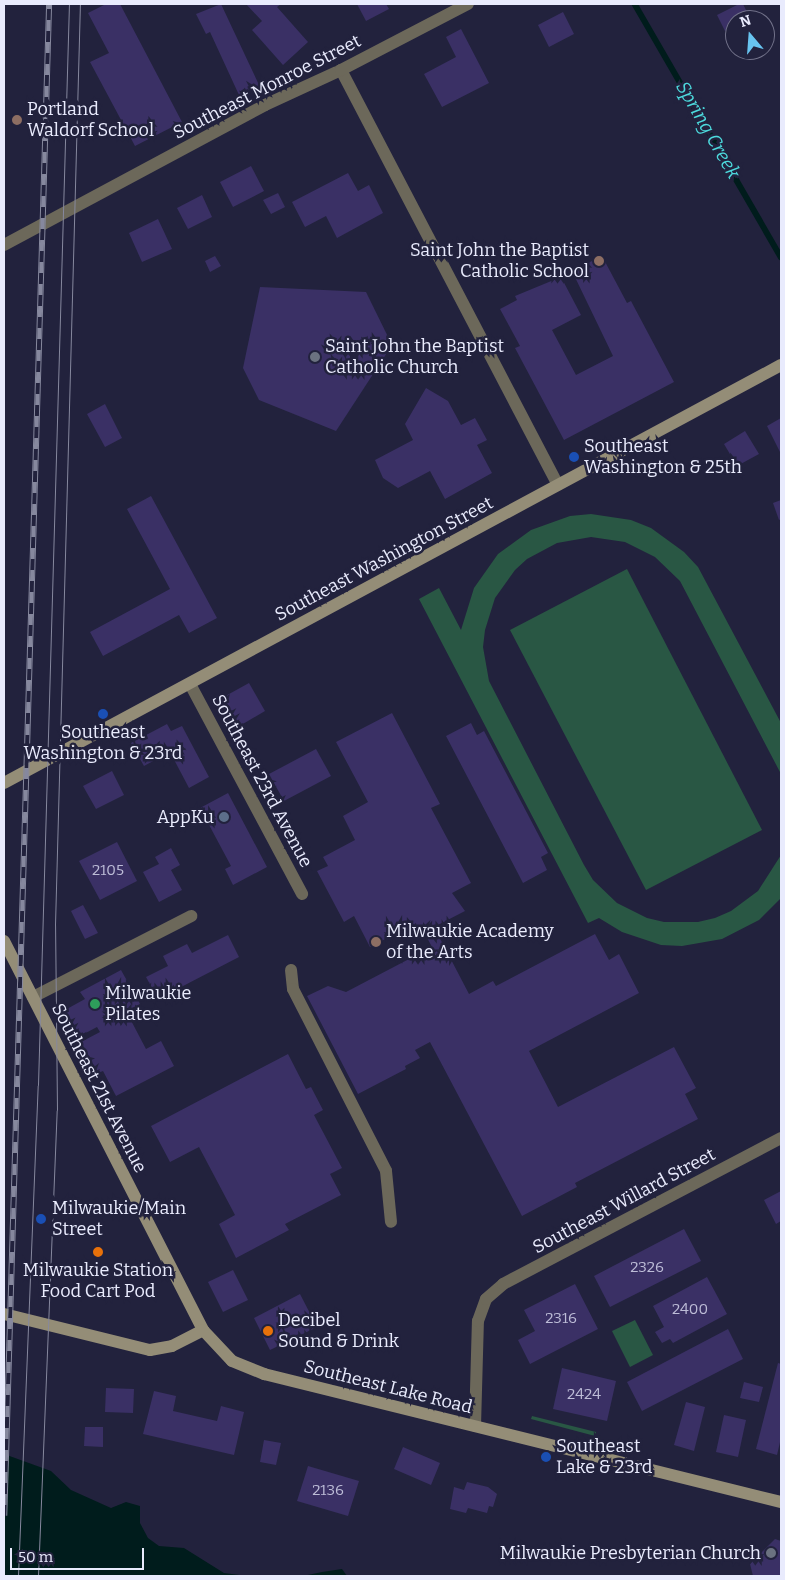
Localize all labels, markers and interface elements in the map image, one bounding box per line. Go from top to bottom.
north arrow [725,10,775,60]
text: N [738,11,753,31]
street label: Southeast Monroe Street [170,30,364,144]
water label: Spring Creek [671,77,745,183]
place label: Portland Waldorf School [27,99,154,142]
marker: Portland Waldorf School [11,114,23,126]
place label: Saint John the Baptist Catholic School [410,240,589,282]
marker: Saint John the Baptist Catholic School [593,255,605,267]
place label: Saint John the Baptist Catholic Church [325,336,504,378]
marker: Saint John the Baptist Catholic Church [309,351,321,363]
place label: Southeast Washington & 25th [584,436,742,478]
marker: Southeast Washington & 25th [568,451,580,463]
street label: Southeast Washington Street [271,492,497,626]
street label: Southeast 23rd Avenue [207,691,317,871]
marker: Southeast Washington & 23rd [97,708,109,720]
place label: Southeast Washington & 23rd [24,722,182,764]
place label: AppKu [157,806,214,828]
marker: AppKu [218,811,230,823]
house number: 2105 [92,862,124,880]
place label: Milwaukie Academy of the Arts [386,921,554,964]
marker: Milwaukie Academy of the Arts [370,936,382,948]
place label: Milwaukie Pilates [105,983,191,1026]
marker: Milwaukie Pilates [89,998,101,1010]
street label: Southeast 21st Avenue [47,1000,151,1176]
street label: Southeast Willard Street [529,1144,719,1258]
place label: Milwaukie/Main Street [52,1198,186,1240]
marker: Milwaukie/Main Street [34,1212,48,1226]
marker: Milwaukie Station Food Cart Pod [92,1246,104,1258]
house number: 2326 [630,1259,664,1277]
place label: Milwaukie Station Food Cart Pod [23,1260,173,1302]
house number: 2400 [672,1301,708,1319]
place label: Decibel Sound & Drink [278,1310,399,1352]
house number: 2316 [545,1310,577,1328]
marker: Decibel Sound & Drink [262,1325,274,1337]
street label: Southeast Lake Road [301,1356,475,1418]
house number: 2424 [567,1386,601,1404]
place label: Southeast Lake & 23rd [556,1436,653,1478]
marker: Southeast Lake & 23rd [540,1451,552,1463]
house number: 2136 [312,1482,344,1500]
scale bar [12,1538,146,1570]
place label: Milwaukie Presbyterian Church [500,1542,761,1564]
marker: Milwaukie Presbyterian Church [765,1547,777,1559]
text: 50 m [18,1548,53,1566]

